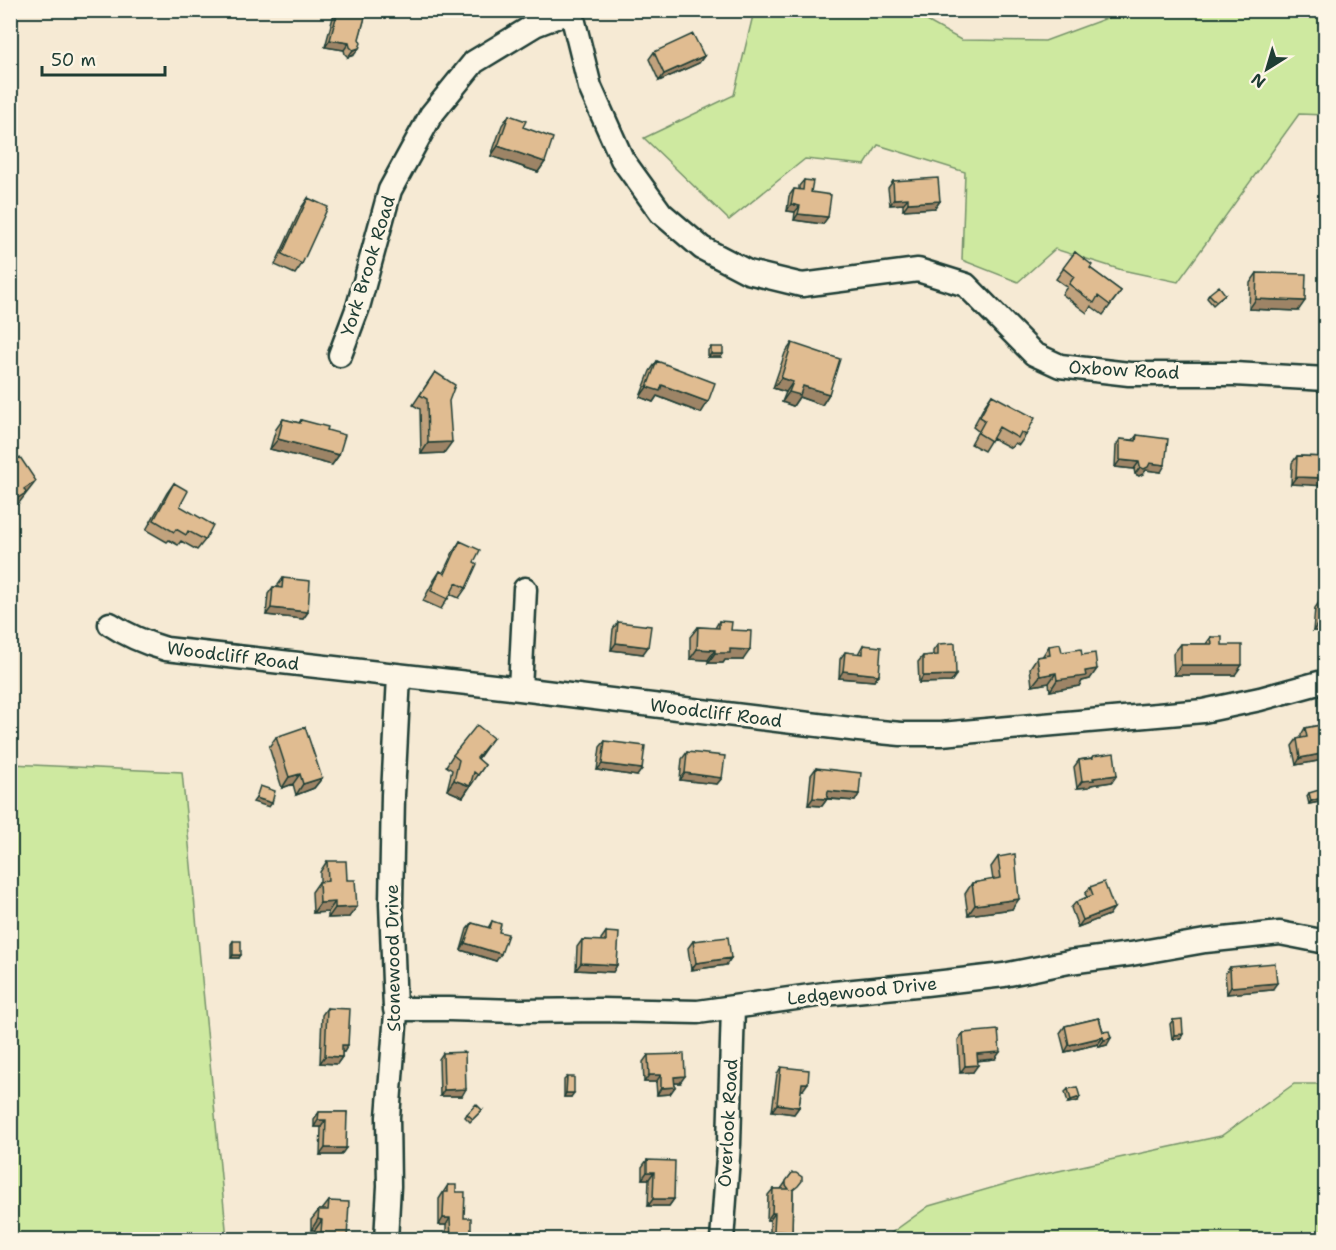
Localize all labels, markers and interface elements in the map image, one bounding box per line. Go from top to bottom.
scale bar [42,39,165,77]
north arrow [1237,39,1297,99]
text: 50 m [51,48,96,72]
text: N [1247,68,1270,93]
street label: York Brook Road [335,193,401,339]
street label: Oxbow Road [1068,355,1180,385]
street label: Woodcliff Road [165,636,301,676]
street label: Woodcliff Road [648,693,784,733]
street label: Stonewood Drive [380,884,406,1032]
street label: Ledgewood Drive [786,971,938,1011]
street label: Overlook Road [713,1058,743,1188]

